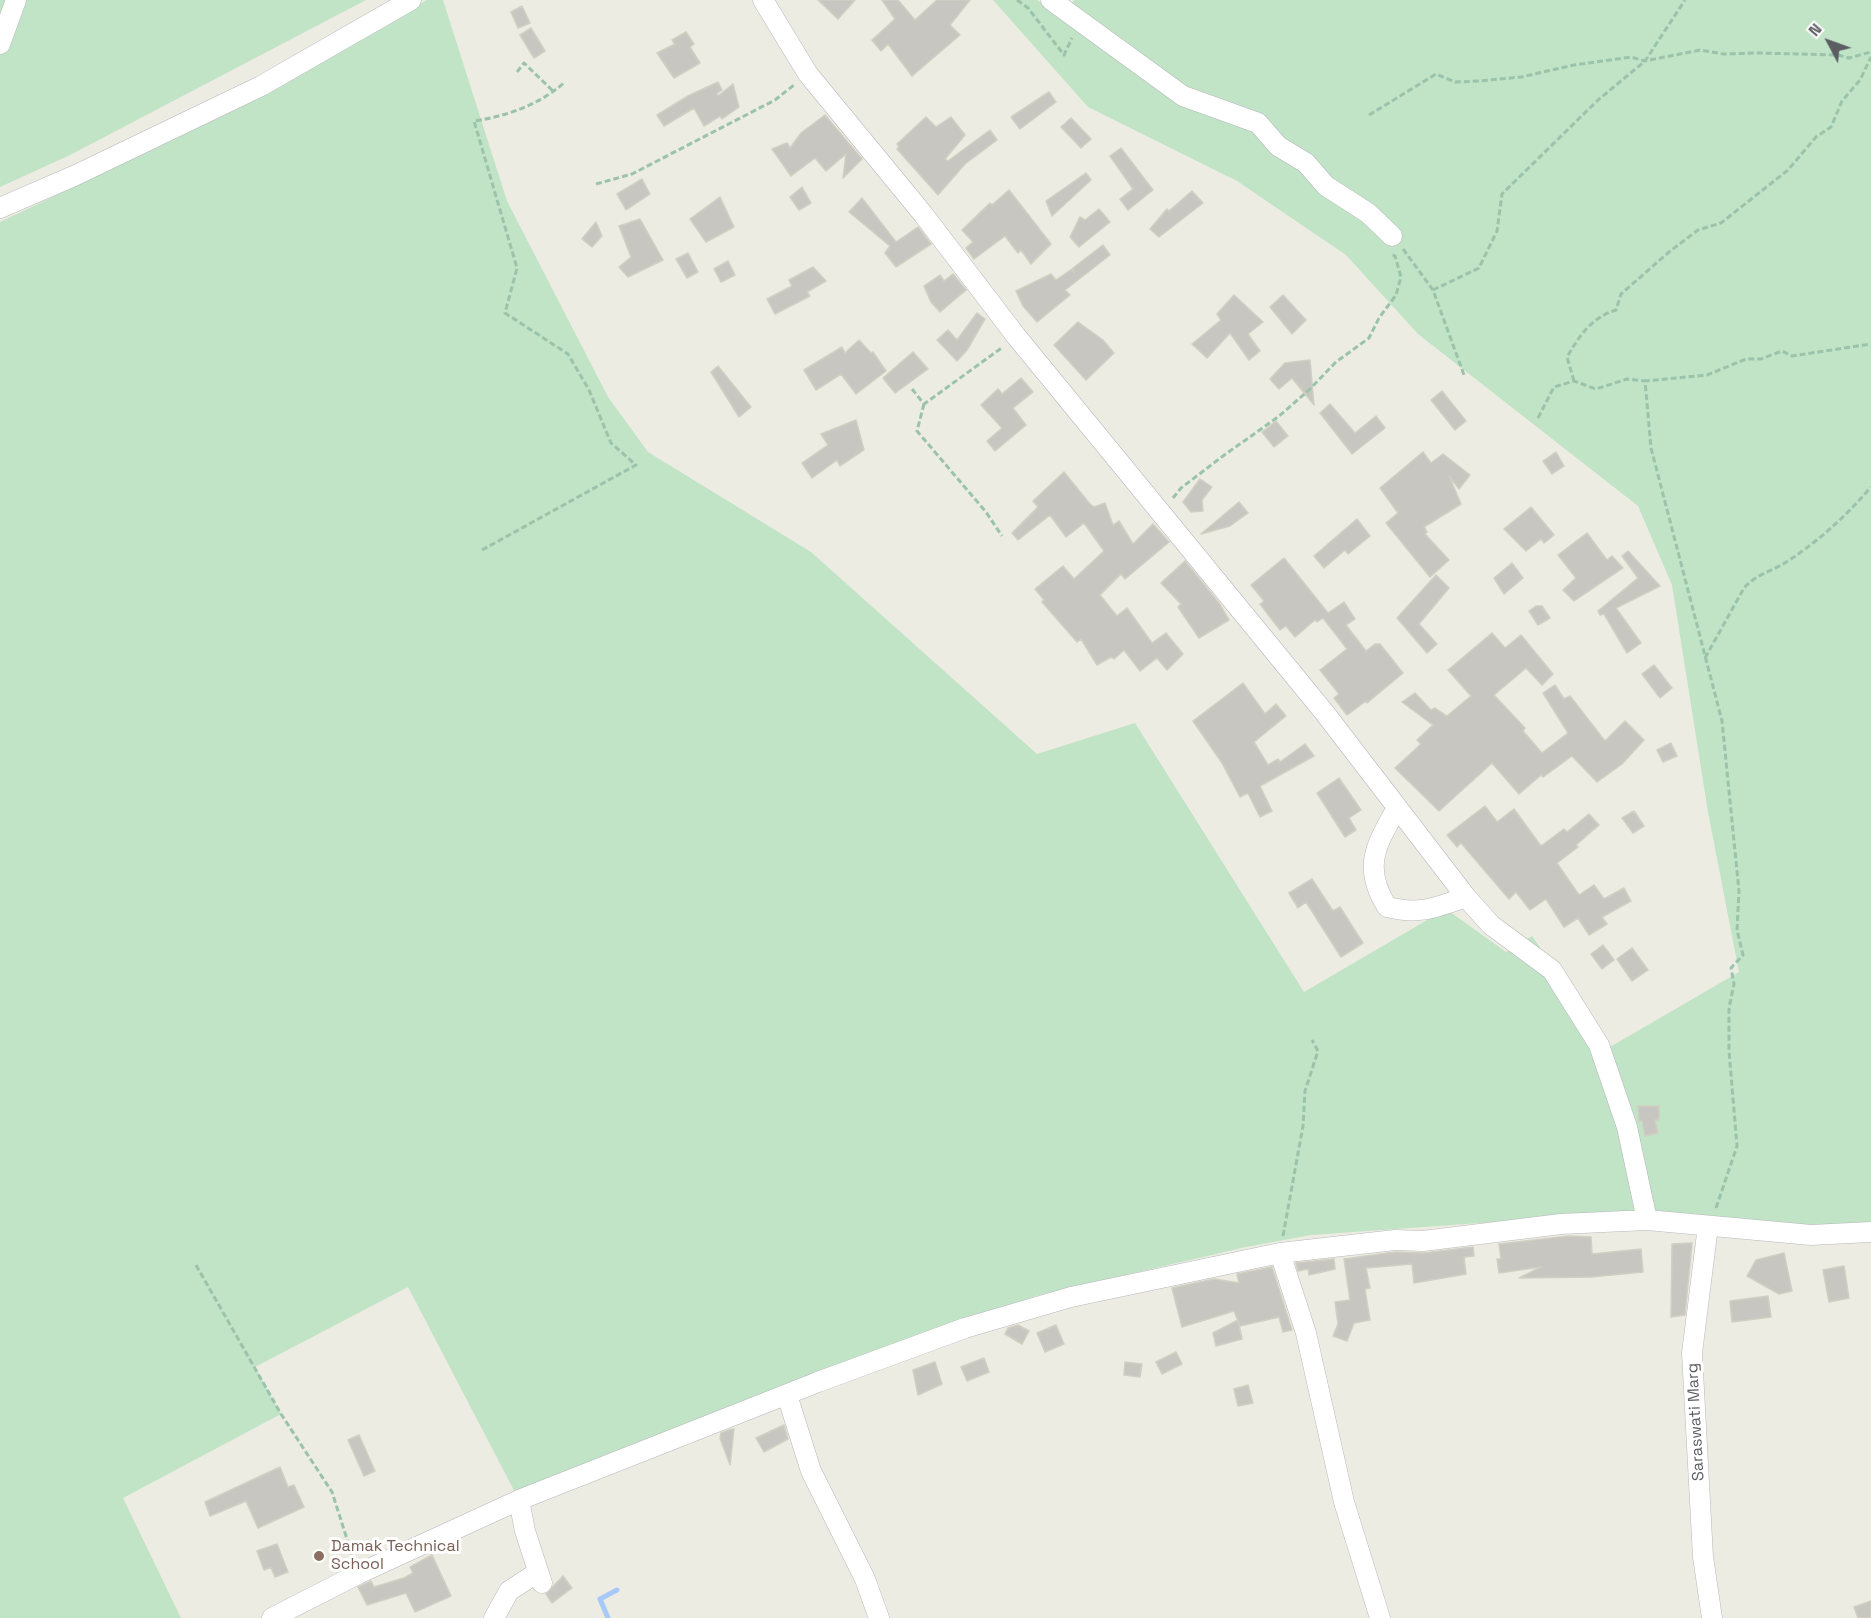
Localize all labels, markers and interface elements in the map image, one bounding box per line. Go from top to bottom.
north arrow [1799,12,1859,72]
text: N [1804,19,1826,41]
street label: Saraswati Marg [1683,1363,1709,1481]
place label: Damak Technical School [331,1537,460,1575]
marker: Damak Technical School [312,1549,326,1563]

